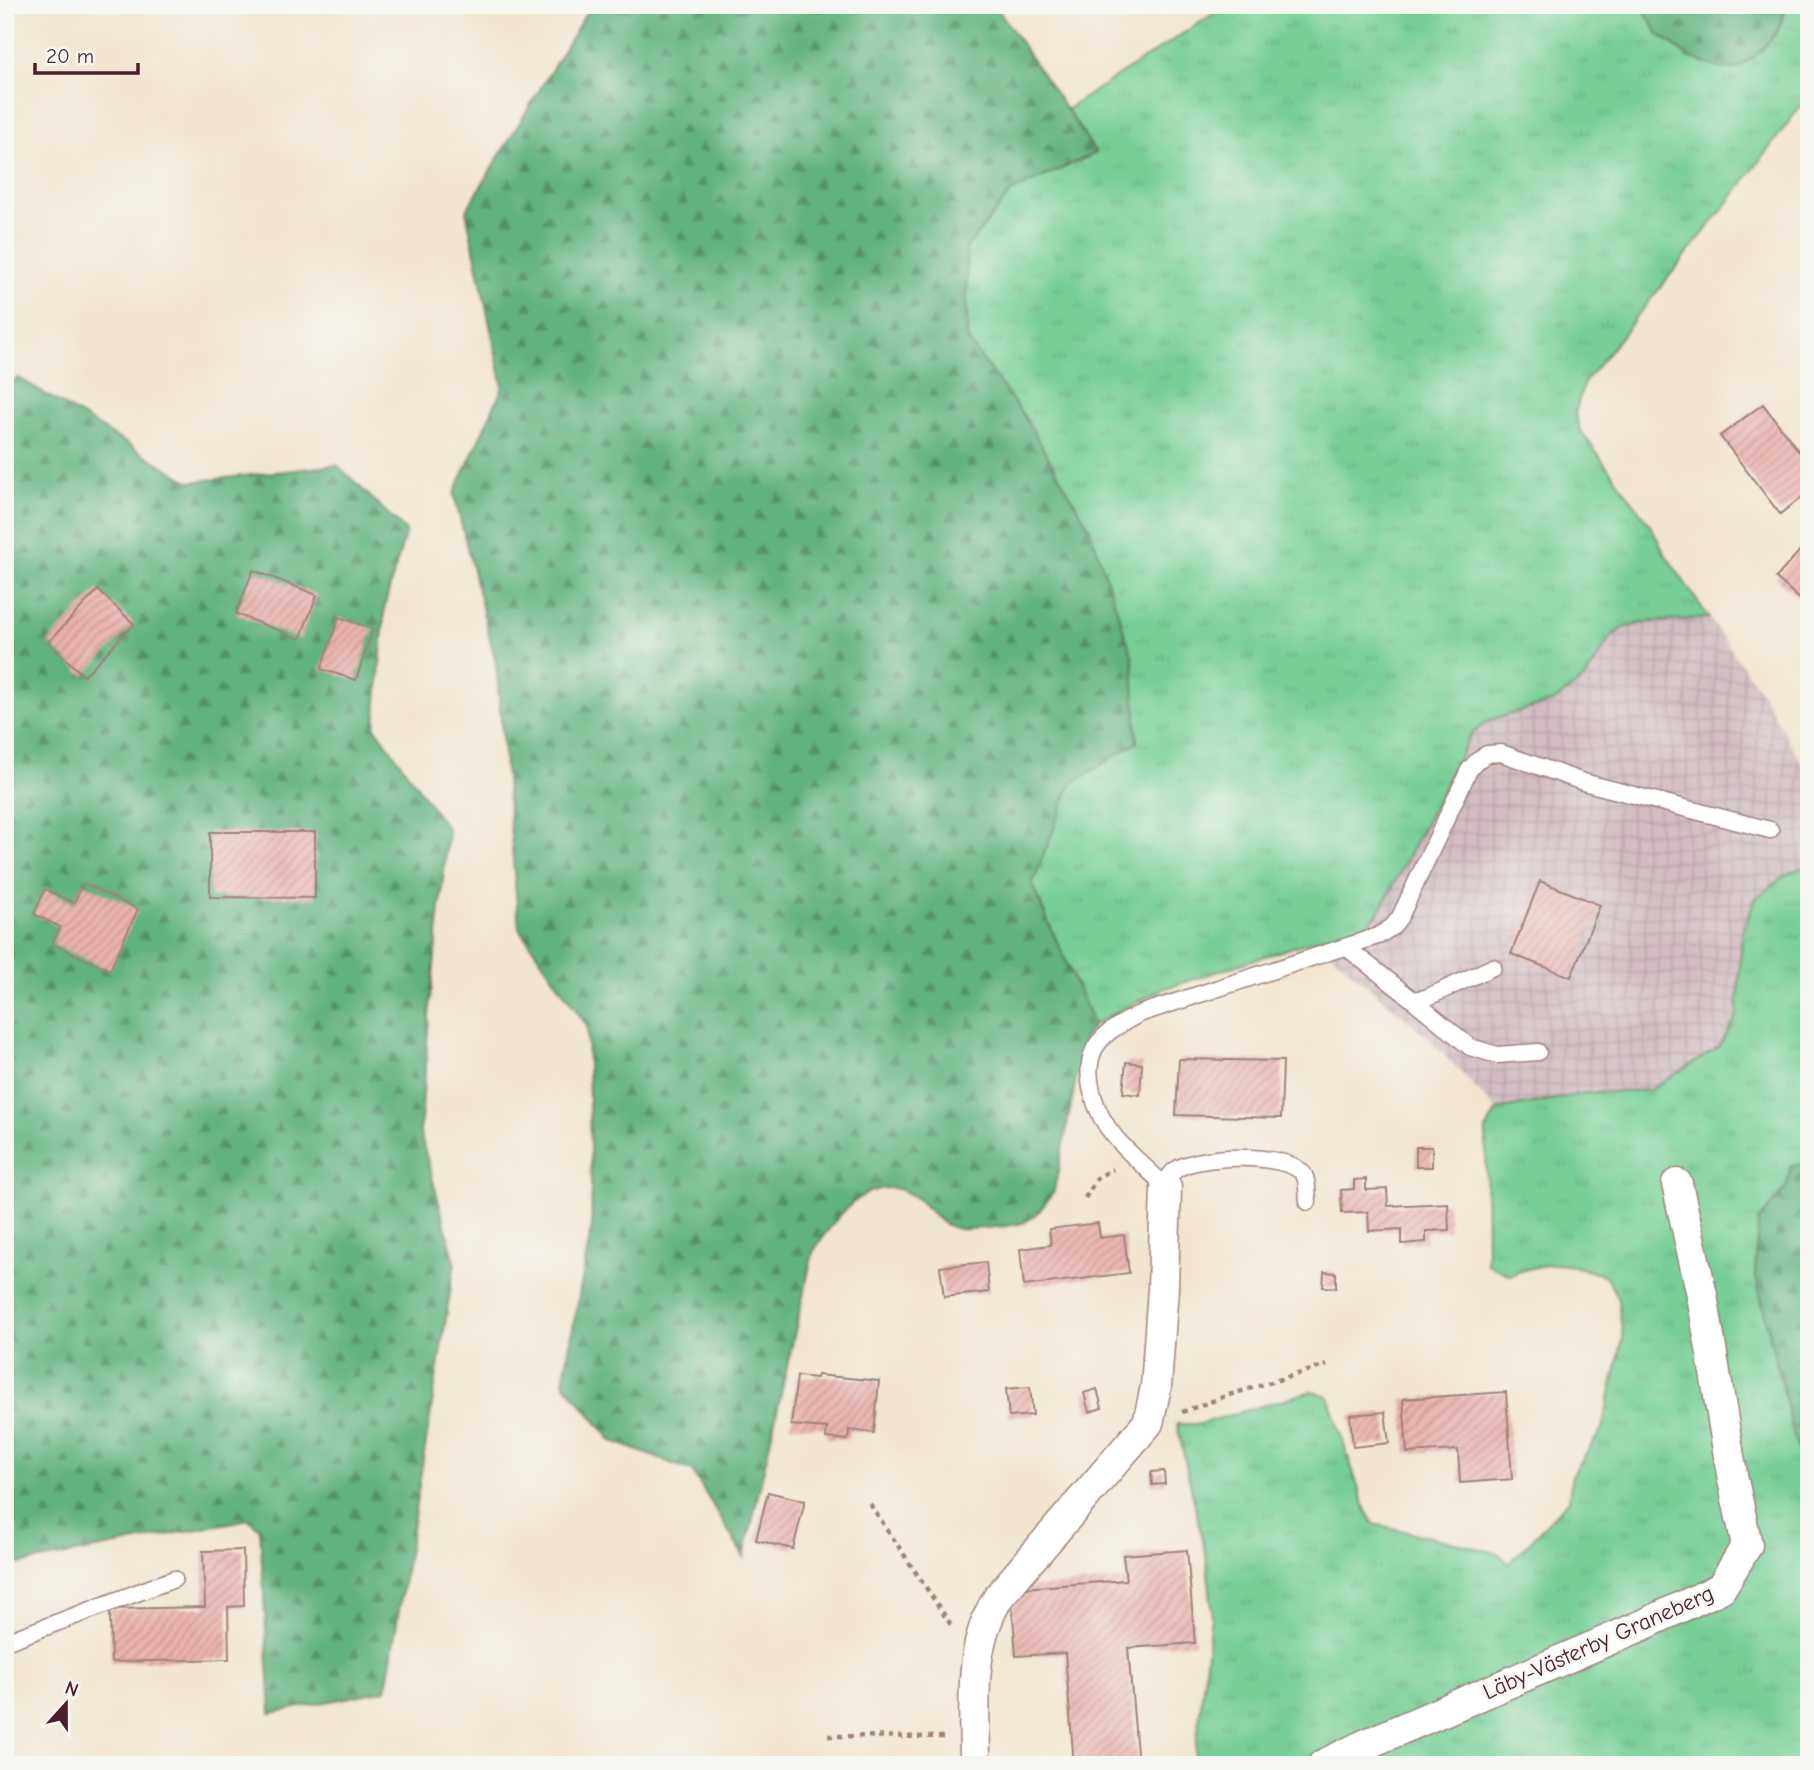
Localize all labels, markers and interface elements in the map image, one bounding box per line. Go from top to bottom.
scale bar [35,32,138,76]
text: 20 m [46,44,94,68]
street label: Läby-Västerby Graneberg [1479,1579,1718,1706]
north arrow [32,1668,102,1738]
text: N [62,1677,81,1702]

